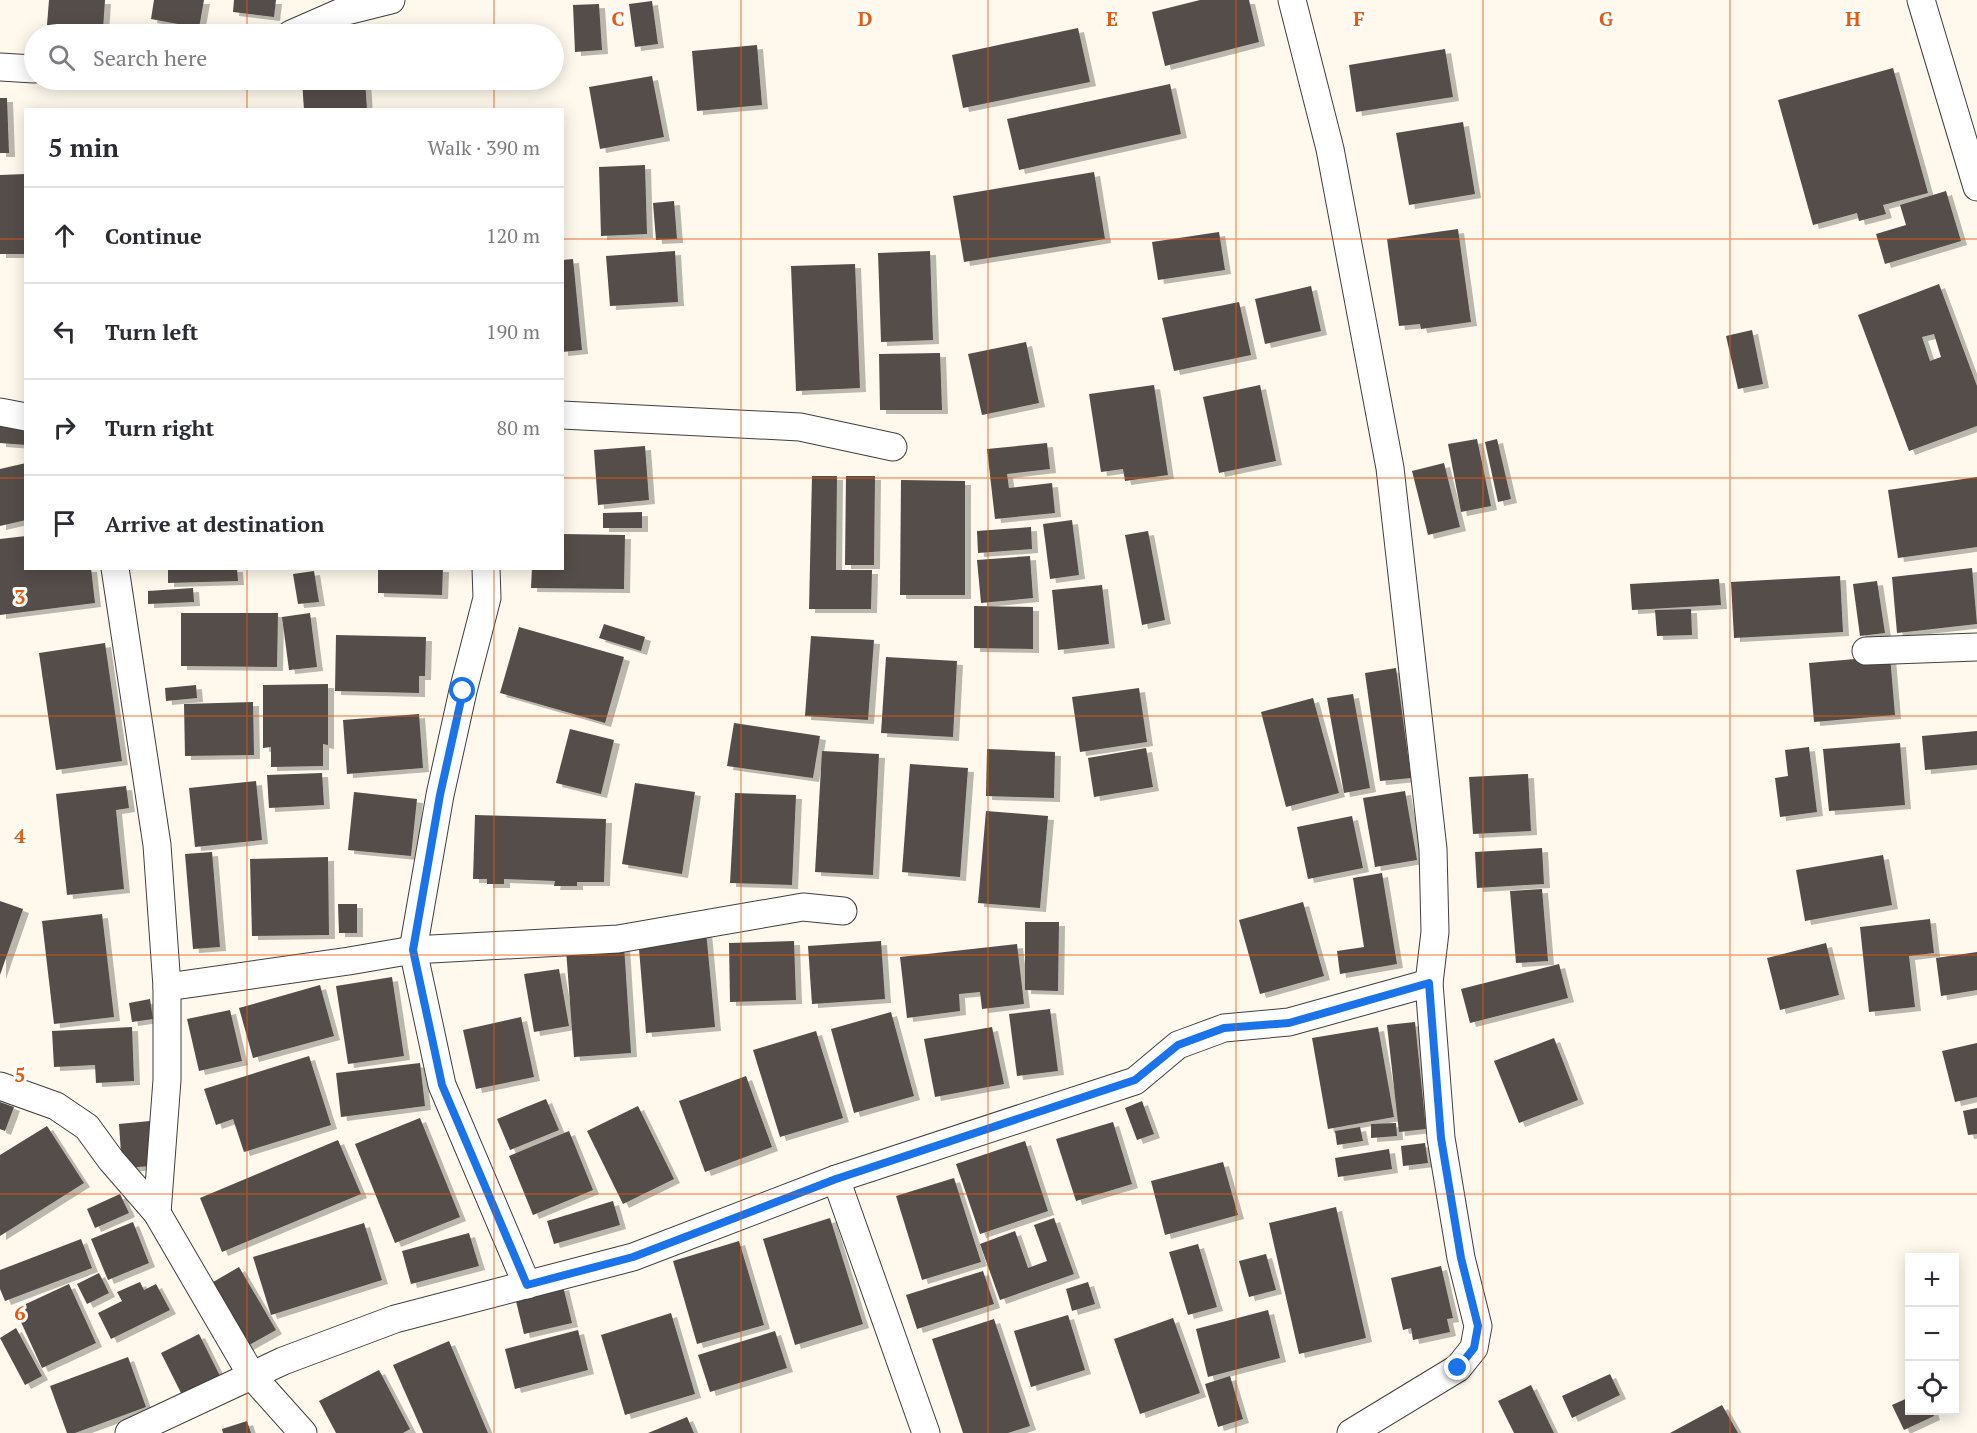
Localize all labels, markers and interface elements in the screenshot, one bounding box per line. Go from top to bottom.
text: C [611,5,625,32]
text: D [858,5,872,32]
text: E [1106,5,1118,32]
text: F [1353,5,1365,32]
text: G [1599,5,1613,32]
text: H [1845,5,1861,32]
search box [24,24,564,90]
icon: search [45,41,78,74]
text: Search here [93,43,207,72]
text: 5 min [48,130,119,164]
text: Walk · 390 m [428,134,540,161]
icon: ahead [48,219,81,252]
text: Continue [105,221,202,250]
text: 120 m [486,222,540,249]
icon: left [48,315,81,348]
text: Turn left [105,317,198,346]
text: 190 m [486,318,540,345]
icon: right [48,411,81,444]
text: Turn right [105,413,214,442]
text: 80 m [497,414,540,441]
icon: arrive [48,507,81,540]
text: Arrive at destination [105,509,324,538]
text: 3 [14,583,26,610]
route start [449,677,475,703]
text: 4 [14,822,26,849]
text: 5 [14,1061,26,1088]
map controls [1905,1253,1959,1415]
button: + [1905,1253,1959,1307]
text: 6 [14,1299,26,1326]
button: − [1905,1307,1959,1361]
route end [1444,1354,1470,1380]
button: locate [1905,1361,1959,1415]

